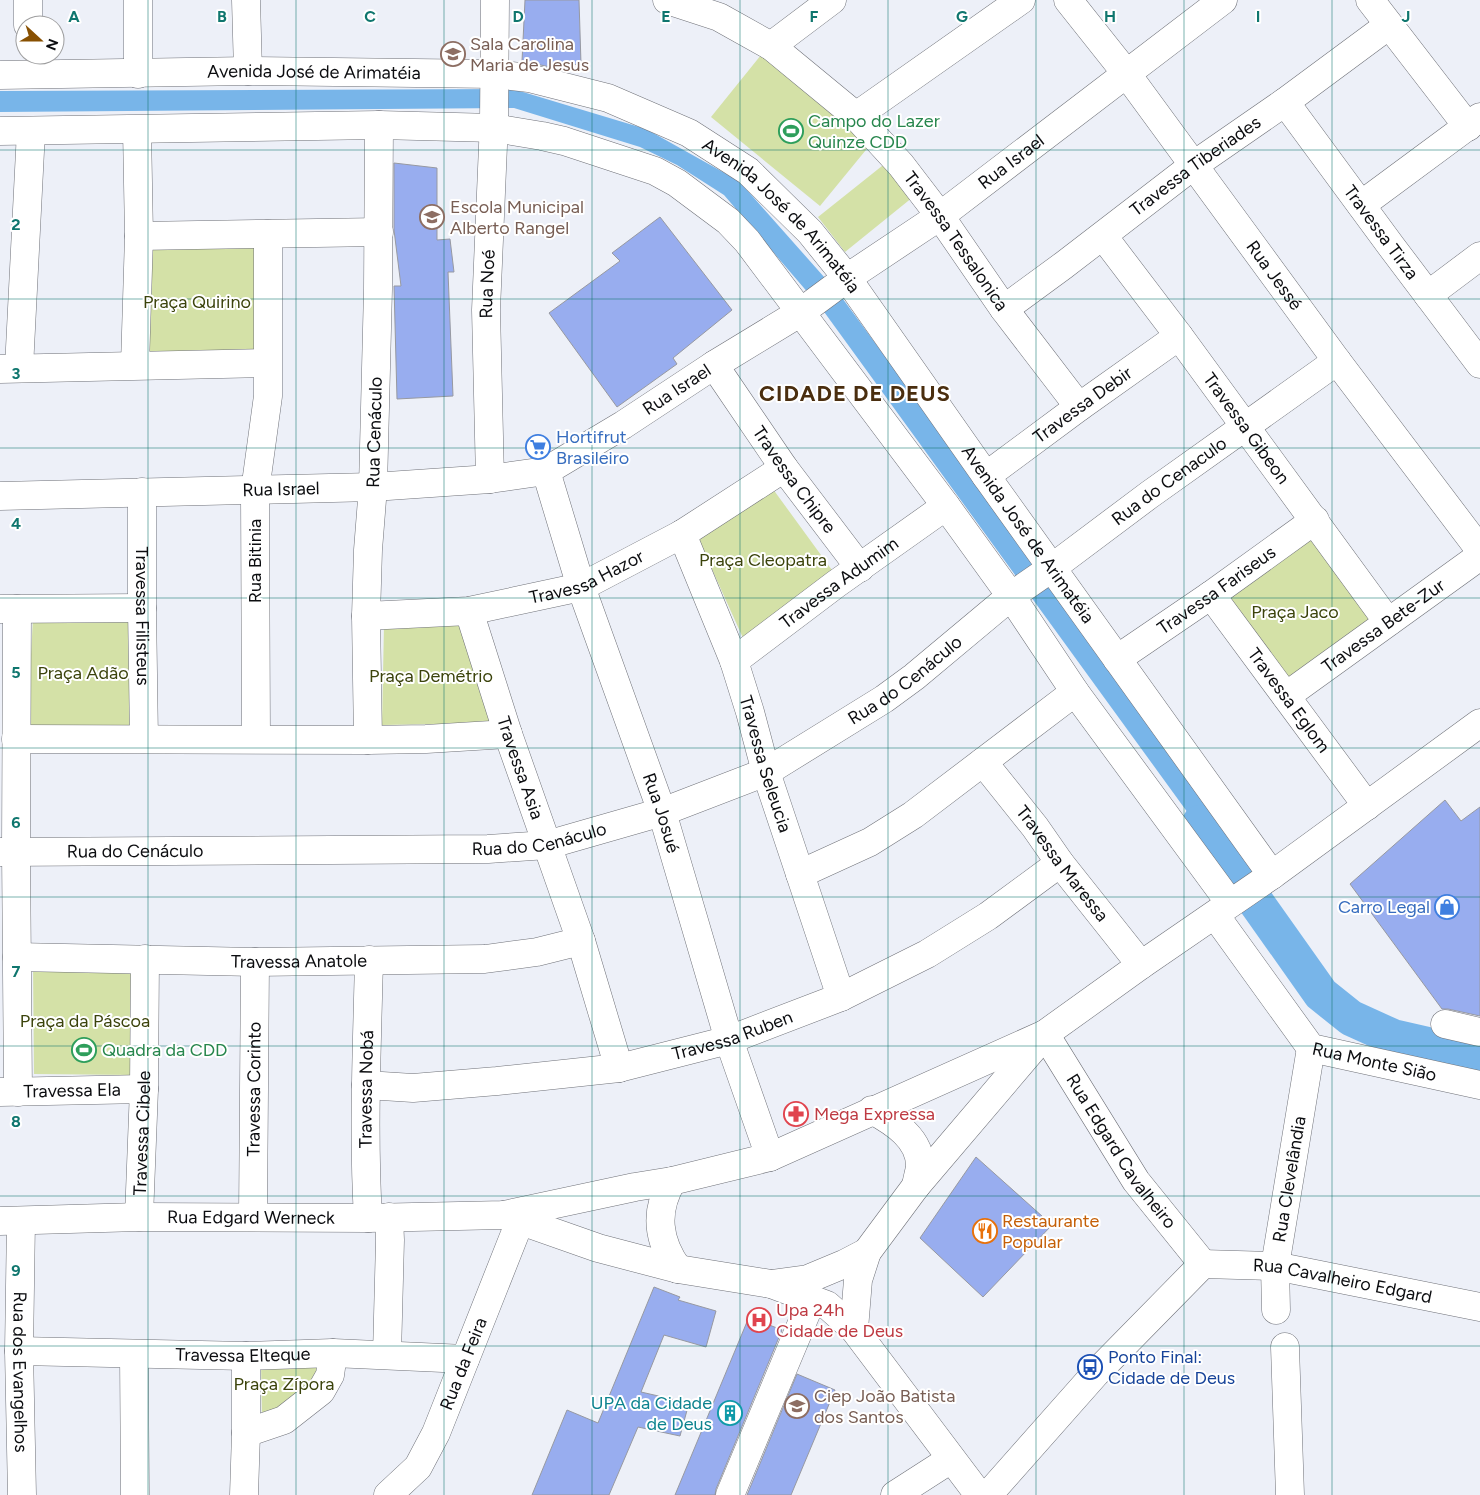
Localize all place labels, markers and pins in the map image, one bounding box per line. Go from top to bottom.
place label: Sala Carolina Maria de Jesus [470,33,589,76]
school or university icon: Sala Carolina Maria de Jesus [440,41,466,67]
place label: Campo do Lazer Quinze CDD [808,110,940,153]
sports icon: Campo do Lazer Quinze CDD [778,118,804,144]
place label: Escola Municipal Alberto Rangel [450,196,584,239]
school or university icon: Escola Municipal Alberto Rangel [419,204,445,230]
place label: Hortifrut Brasileiro [556,426,629,469]
supermarket icon: Hortifrut Brasileiro [525,434,551,460]
shop icon: Carro Legal [1434,894,1460,920]
place label: Carro Legal [1338,896,1430,918]
sports icon: Quadra da CDD [71,1037,97,1063]
place label: Quadra da CDD [102,1039,227,1061]
pharmacy icon: Mega Expressa [783,1101,809,1127]
place label: Mega Expressa [814,1103,935,1125]
place label: Restaurante Popular [1002,1210,1100,1253]
restaurant icon: Restaurante Popular [972,1218,998,1244]
place label: Upa 24h Cidade de Deus [776,1299,903,1342]
hospital icon: Upa 24h Cidade de Deus [746,1307,772,1333]
place label: Ponto Final: Cidade de Deus [1108,1346,1235,1389]
bus stop icon: Ponto Final: Cidade de Deus [1077,1354,1103,1380]
place label: Ciep João Batista dos Santos [814,1385,955,1428]
place label: UPA da Cidade de Deus [591,1392,712,1435]
school or university icon: Ciep João Batista dos Santos [784,1393,810,1419]
building icon: UPA da Cidade de Deus [717,1400,743,1426]

